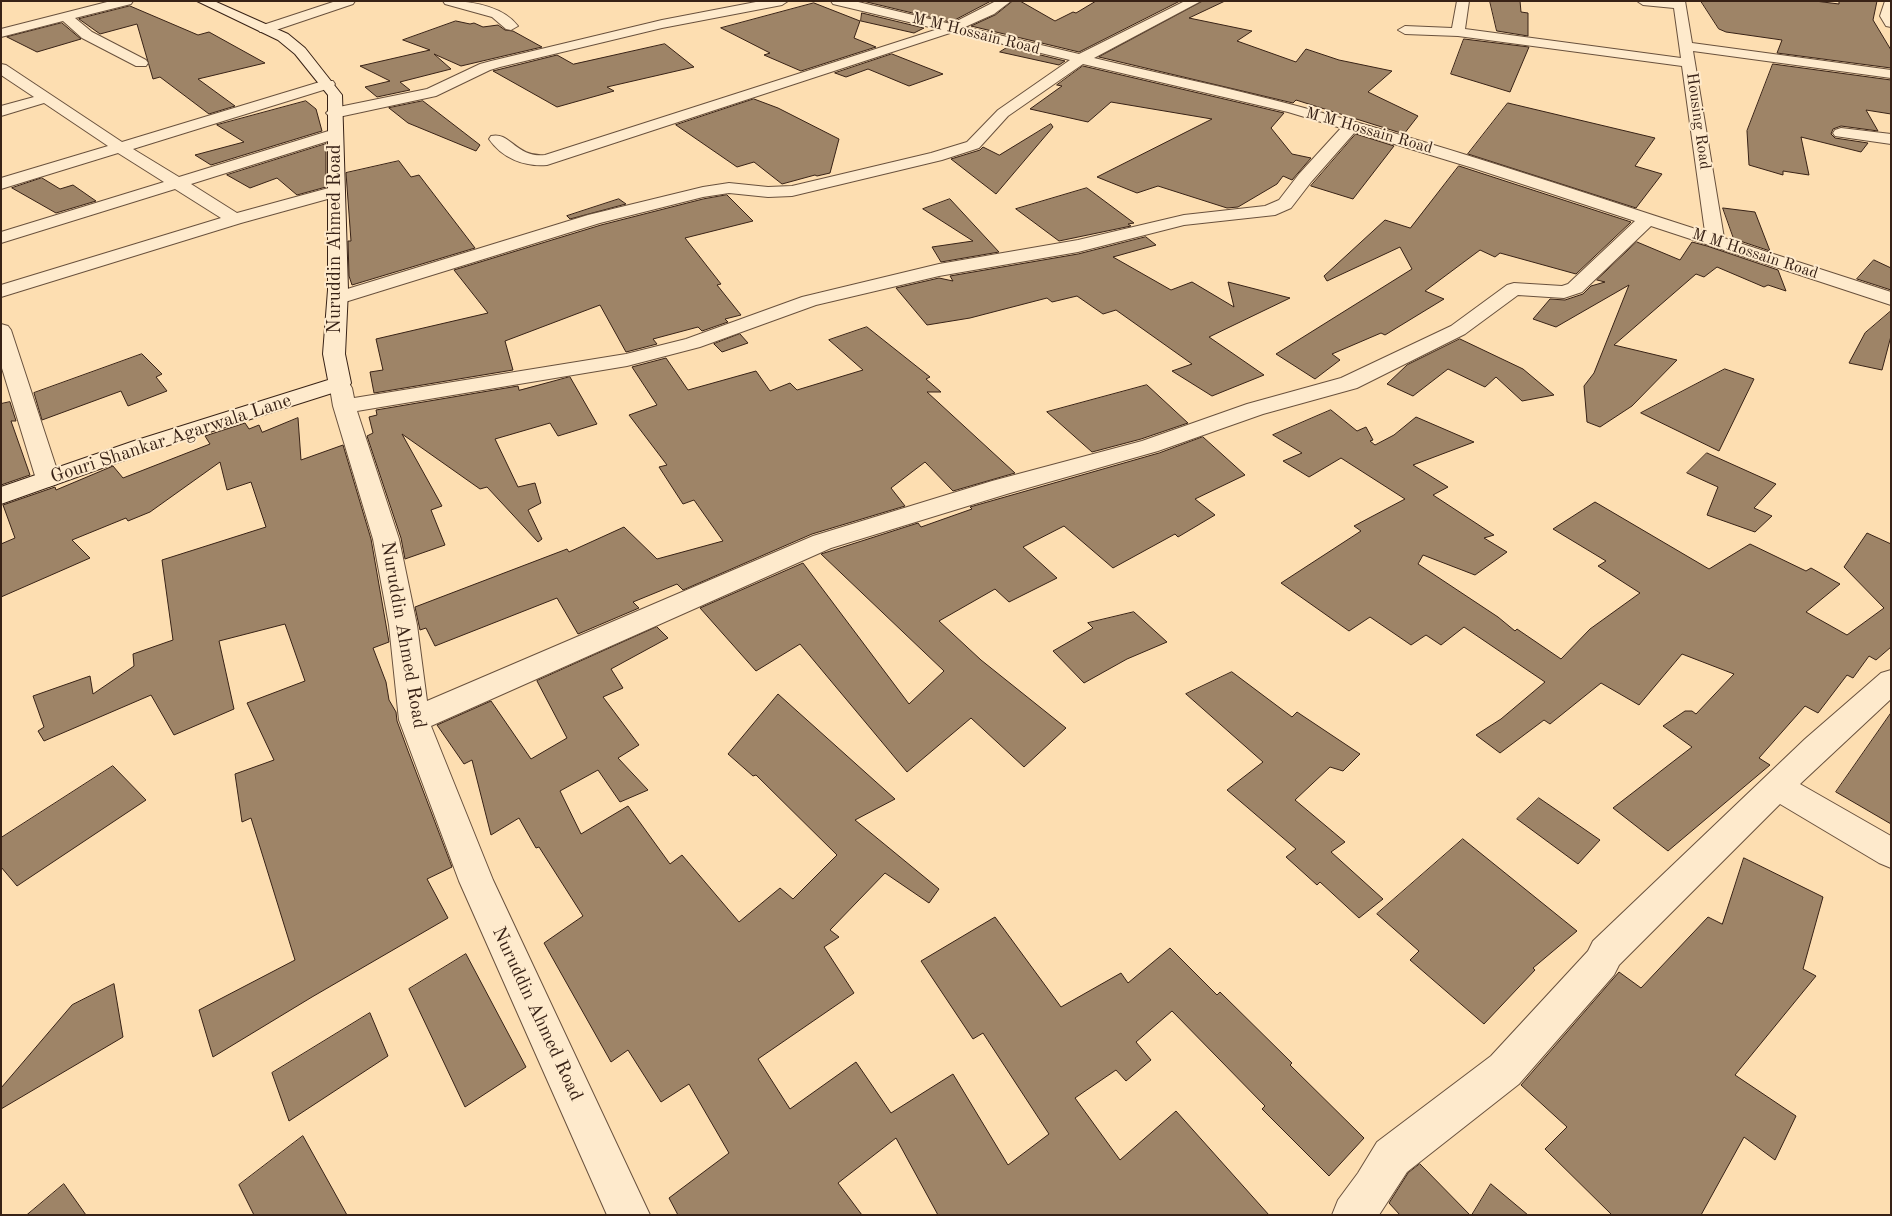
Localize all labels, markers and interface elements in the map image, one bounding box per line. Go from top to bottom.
street label: M M Hossain Road [910,9,1042,59]
street label: Housing Road [1682,71,1714,171]
street label: M M Hossain Road [1303,104,1435,158]
street label: Nuruddin Ahmed Road [324,144,346,334]
street label: M M Hossain Road [1690,225,1820,283]
street label: Gouri Shankar Agarwala Lane [48,389,294,489]
street label: Nuruddin Ahmed Road [375,540,431,730]
street label: Nuruddin Ahmed Road [487,923,587,1105]

